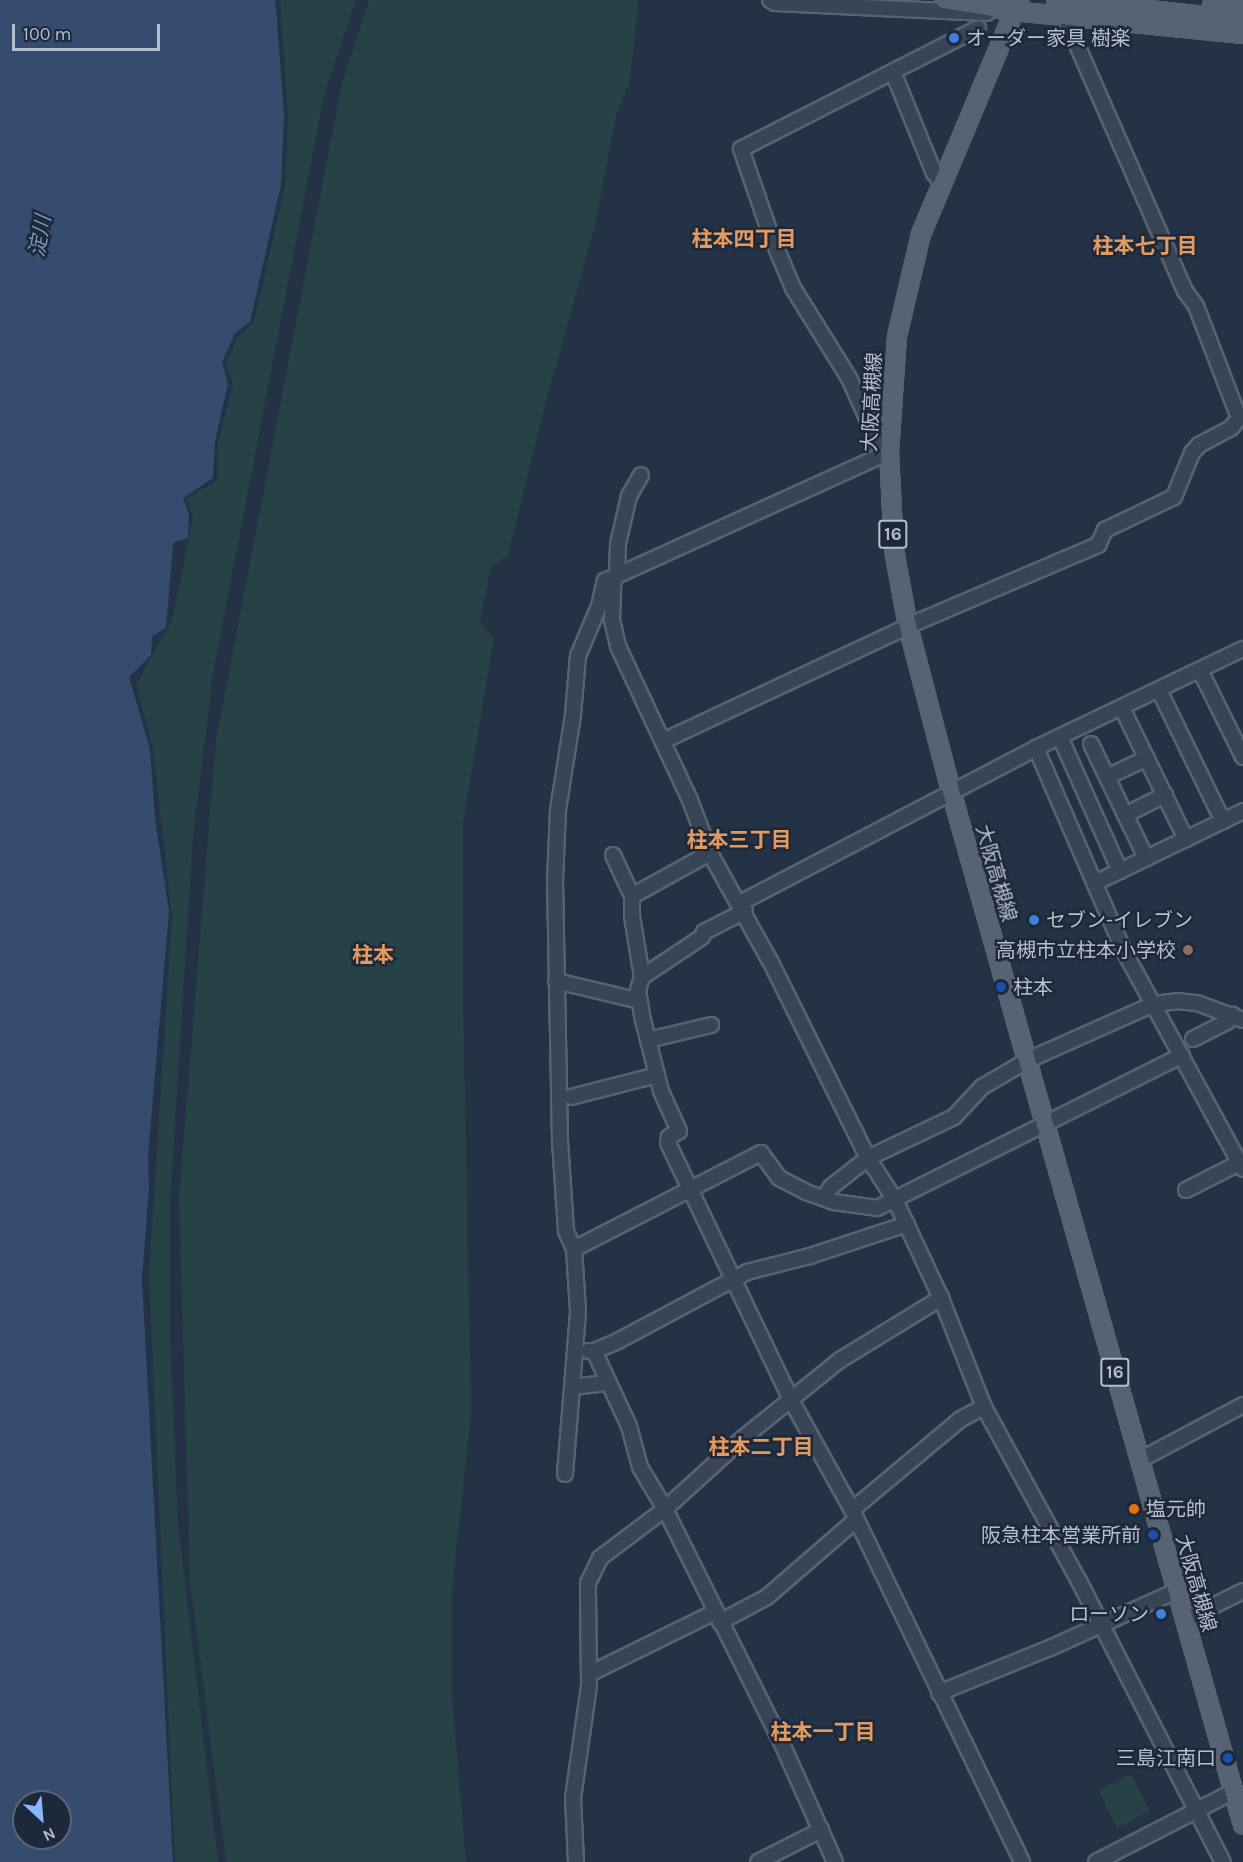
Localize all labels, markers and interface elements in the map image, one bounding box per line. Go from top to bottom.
scale bar [15,12,164,50]
text: 100 m [23,23,71,45]
place label: オーダー家具 樹楽 [966,26,1131,50]
marker: オーダー家具 樹楽 [947,31,961,45]
water label: 淀川 [24,213,56,259]
district label: 柱本四丁目 [692,226,796,252]
district label: 柱本七丁目 [1093,233,1197,259]
street label: 大阪高槻線 [857,351,887,453]
road number: 16 [878,519,908,549]
street label: 大阪高槻線 [971,822,1021,924]
district label: 柱本三丁目 [687,827,791,853]
place label: セブン-イレブン [1046,908,1193,932]
marker: セブン-イレブン [1027,913,1041,927]
place label: 高槻市立柱本小学校 [996,938,1176,962]
district label: 柱本 [352,942,394,968]
marker: 高槻市立柱本小学校 [1181,943,1195,957]
place label: 柱本 [1013,975,1053,999]
marker: 柱本 [994,980,1008,994]
road number: 16 [1100,1357,1130,1387]
district label: 柱本二丁目 [709,1434,813,1460]
place label: 塩元帥 [1146,1497,1206,1521]
marker: 塩元帥 [1127,1502,1141,1516]
place label: 阪急柱本営業所前 [981,1523,1141,1547]
marker: 阪急柱本営業所前 [1146,1528,1160,1542]
street label: 大阪高槻線 [1171,1532,1221,1634]
place label: ローソン [1069,1602,1149,1626]
marker: ローソン [1154,1607,1168,1621]
district label: 柱本一丁目 [771,1719,875,1745]
place label: 三島江南口 [1116,1746,1216,1770]
marker: 三島江南口 [1221,1751,1235,1765]
north arrow [12,1790,72,1850]
text: N [40,1824,59,1846]

